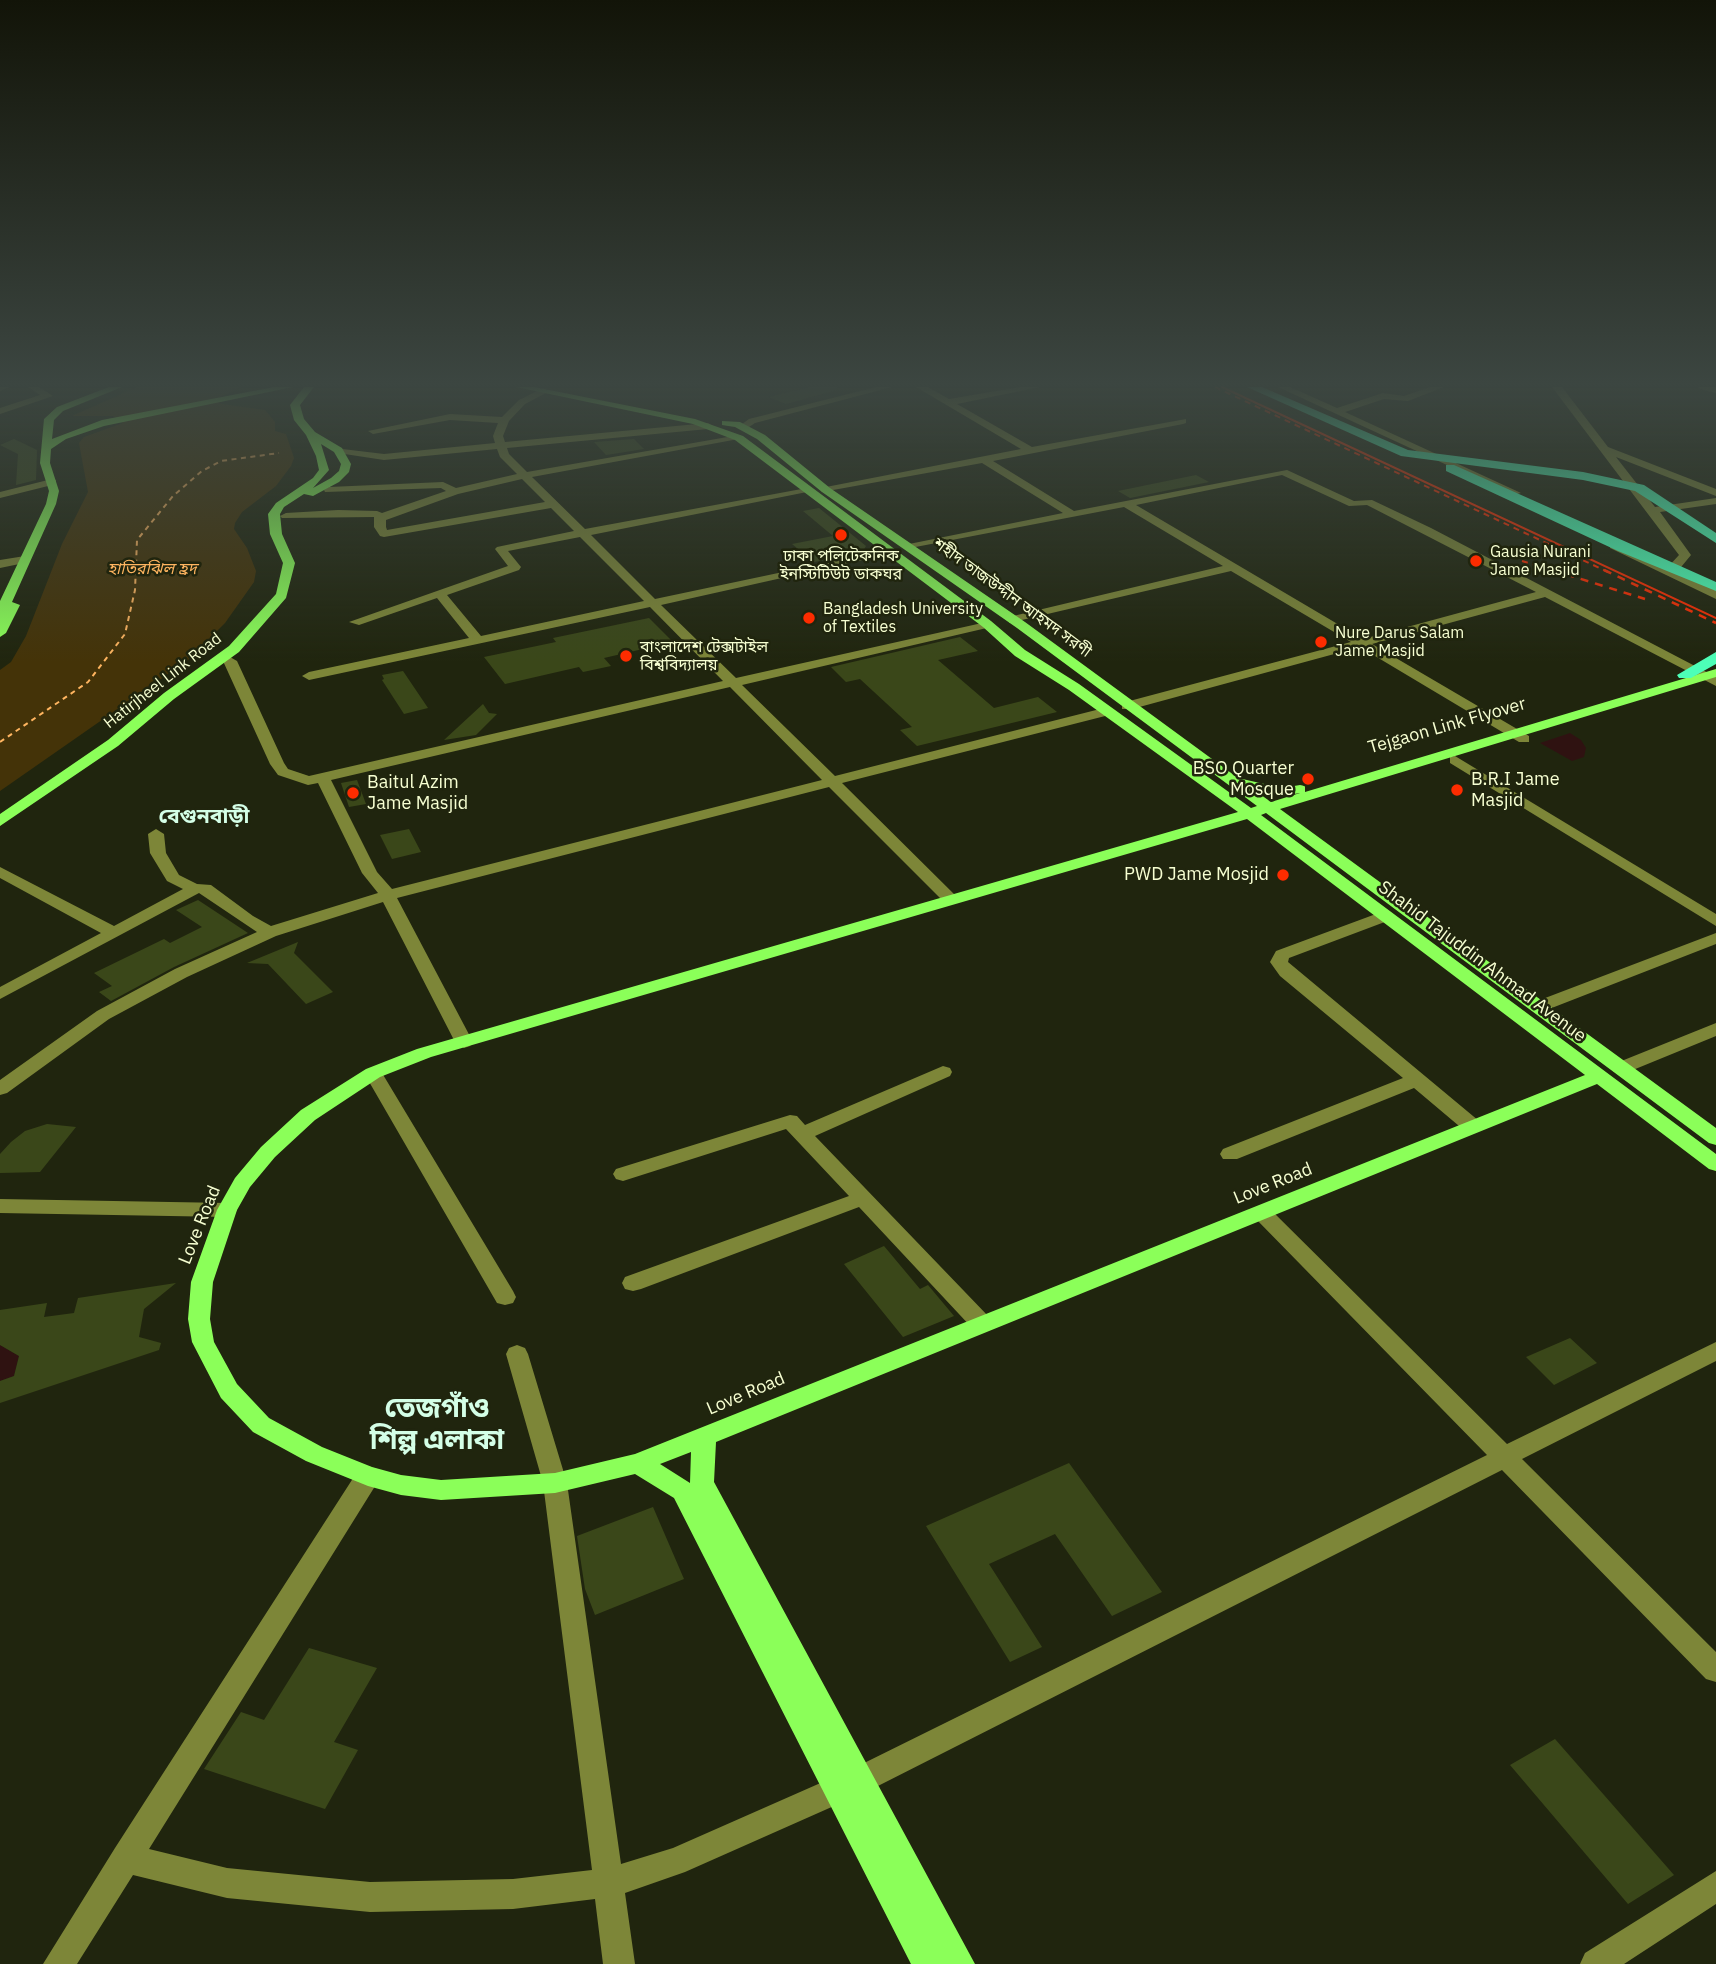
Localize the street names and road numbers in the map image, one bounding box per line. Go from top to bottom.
street label: শহীদ তাজউদ্দীন আহমদ সরণী [929,534,1095,662]
street label: Hatirjheel Link Road [100,629,226,733]
street label: Tejgaon Link Flyover [1365,693,1529,759]
street label: Shahid Tajuddin Ahmad Avenue [1374,877,1590,1047]
street label: Love Road [1230,1158,1316,1210]
street label: Love Road [174,1182,226,1268]
street label: Love Road [704,1368,788,1420]

